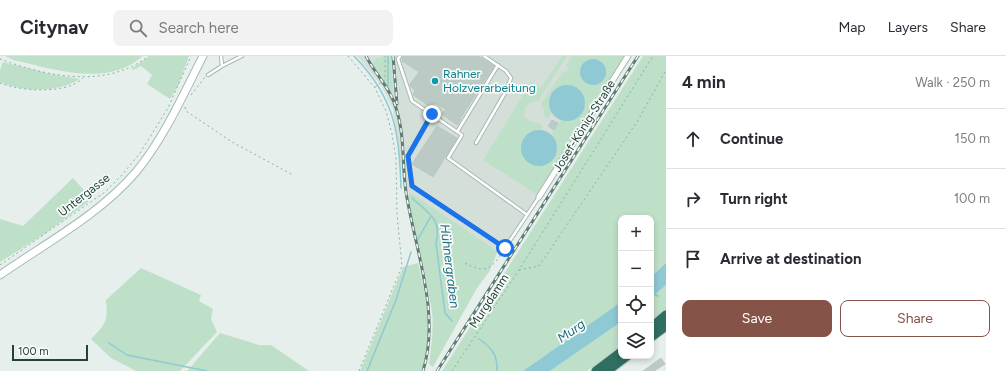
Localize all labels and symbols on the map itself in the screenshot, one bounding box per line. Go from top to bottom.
place label: Rahner Holzverarbeitung [443,67,536,95]
marker: Rahner Holzverarbeitung [430,76,440,86]
street label: Josef-König-Straße [550,77,618,175]
route end [423,105,441,123]
street label: Untergasse [56,170,113,219]
water label: Hühnergraben [437,223,463,309]
route start [496,239,514,257]
street label: Murgdamm [466,271,512,331]
water label: Murg [554,316,588,346]
scale bar [12,343,88,362]

